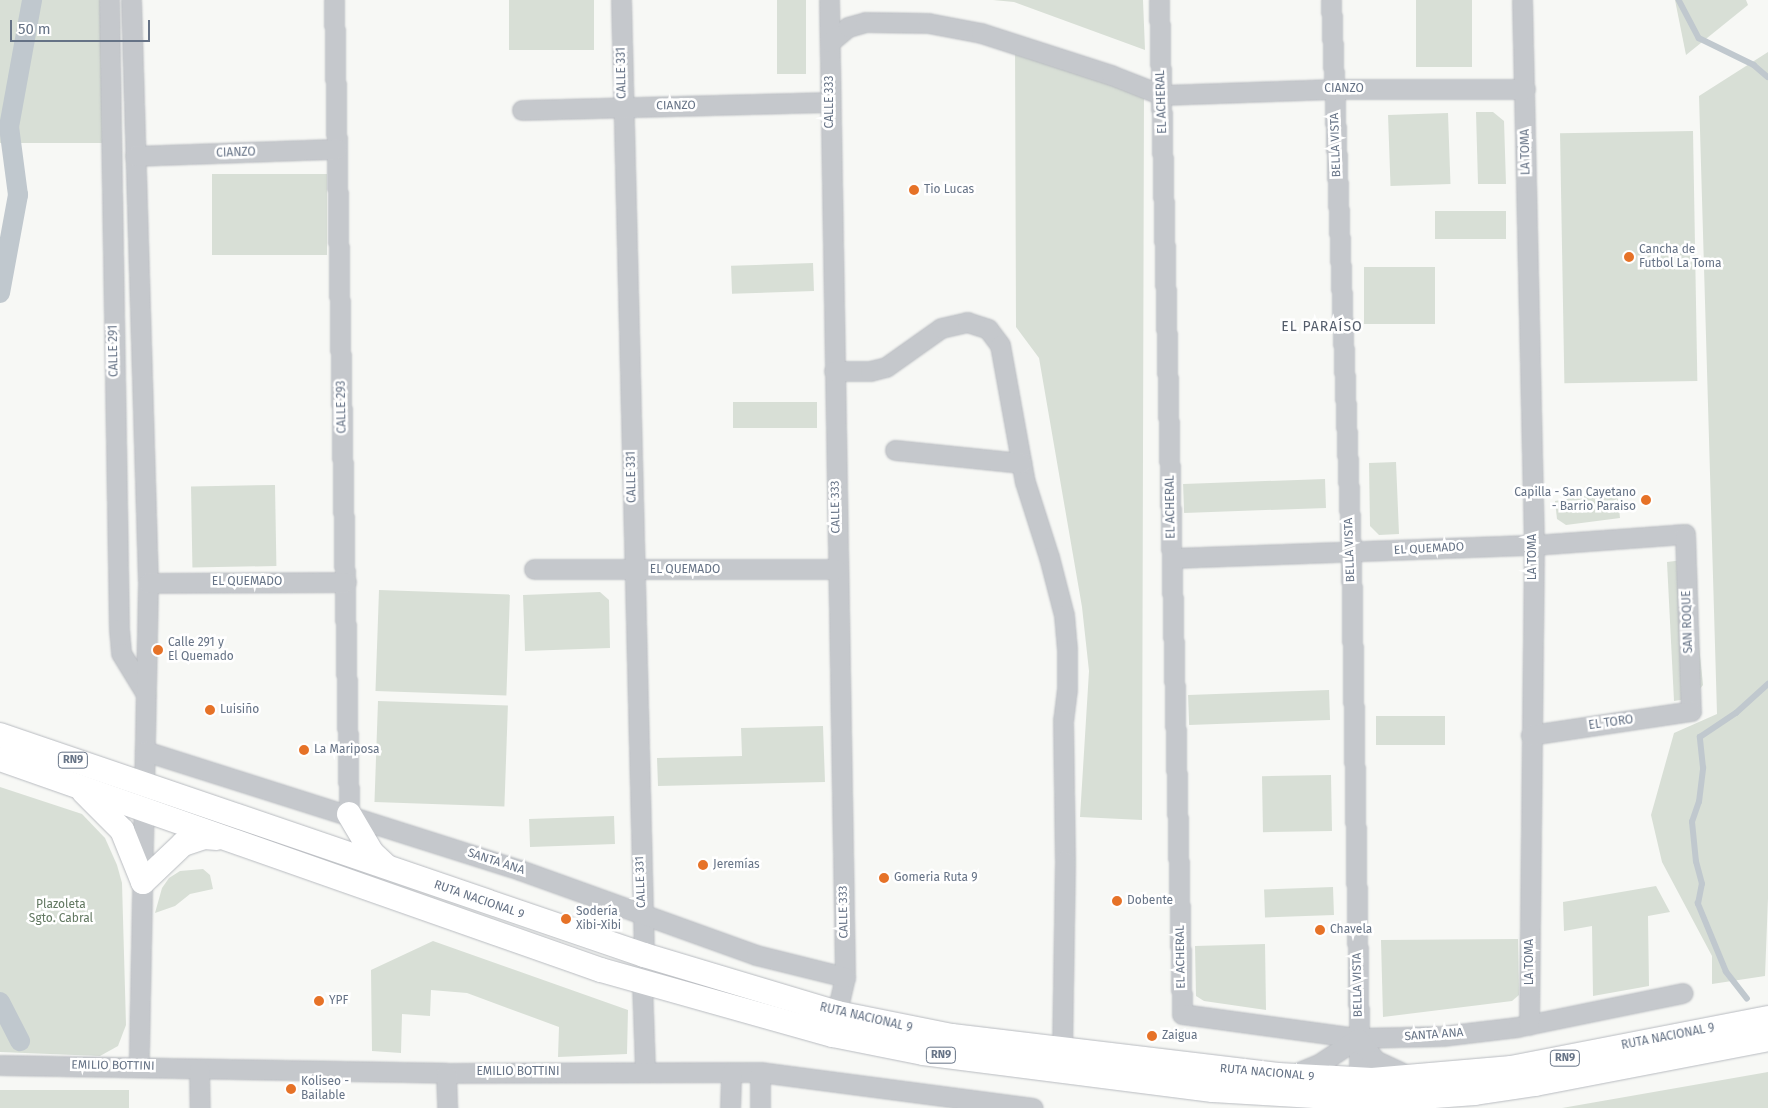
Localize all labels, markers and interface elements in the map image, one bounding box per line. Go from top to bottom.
scale bar [12,10,152,42]
text: 50 m [18,20,51,38]
street label: CALLE 331 [614,47,630,99]
street label: EL ACHERAL [1154,70,1170,134]
street label: CALLE 333 [823,75,837,129]
street label: CIANZO [1324,82,1364,96]
street label: CIANZO [656,98,696,114]
street label: BELLA VISTA [1328,112,1344,178]
street label: LA TOMA [1518,129,1534,175]
street label: CIANZO [216,145,256,161]
place label: Tio Lucas [924,183,974,197]
marker: Tio Lucas [908,184,920,196]
place label: Cancha de Futbol La Toma [1639,243,1722,271]
marker: Cancha de Futbol La Toma [1623,251,1635,263]
district label: EL PARAÍSO [1280,319,1364,335]
street label: CALLE 291 [106,325,122,377]
street label: CALLE 293 [334,380,350,434]
street label: CALLE 331 [624,451,640,503]
street label: EL ACHERAL [1163,475,1179,539]
street label: CALLE 333 [828,480,844,534]
place label: Capilla - San Cayetano - Barrio Paraiso [1514,486,1636,514]
marker: Capilla - San Cayetano - Barrio Paraiso [1640,494,1652,506]
street label: BELLA VISTA [1342,517,1358,583]
street label: LA TOMA [1526,534,1540,580]
street label: EL QUEMADO [1393,540,1465,558]
street label: EL QUEMADO [650,563,720,577]
street label: EL QUEMADO [212,575,282,589]
street label: SAN ROQUE [1680,590,1696,654]
place label: Calle 291 y El Quemado [168,636,234,664]
marker: Calle 291 y El Quemado [152,644,164,656]
place label: Luisiño [220,703,259,717]
marker: Luisiño [204,704,216,716]
street label: EL TORO [1588,713,1634,733]
place label: La Mariposa [314,743,380,757]
marker: La Mariposa [298,744,310,756]
road number: RN9 [57,752,89,768]
street label: SANTA ANA [466,846,526,878]
street label: CALLE 331 [633,856,649,908]
place label: Jeremías [713,858,760,872]
marker: Jeremías [697,859,709,871]
place label: Gomeria Ruta 9 [894,871,978,885]
marker: Gomeria Ruta 9 [878,872,890,884]
street label: RUTA NACIONAL 9 [432,878,526,922]
street label: CALLE 333 [836,885,852,939]
place label: Dobente [1127,894,1173,908]
marker: Dobente [1111,895,1123,907]
park label: Plazoleta Sgto. Cabral [29,898,93,926]
place label: Sodería Xibi-Xibi [576,905,621,933]
marker: Sodería Xibi-Xibi [560,913,572,925]
place label: Chavela [1330,923,1372,937]
marker: Chavela [1314,924,1326,936]
street label: EL ACHERAL [1173,925,1189,989]
street label: LA TOMA [1523,939,1537,985]
street label: BELLA VISTA [1350,953,1366,1017]
place label: YPF [329,994,348,1008]
marker: YPF [313,995,325,1007]
street label: RUTA NACIONAL 9 [818,1000,914,1036]
street label: RUTA NACIONAL 9 [1620,1021,1716,1053]
street label: SANTA ANA [1404,1026,1464,1044]
place label: Zaigua [1162,1029,1198,1043]
marker: Zaigua [1146,1030,1158,1042]
road number: RN9 [925,1046,957,1064]
road number: RN9 [1549,1050,1581,1066]
street label: EMILIO BOTTINI [71,1058,155,1074]
street label: RUTA NACIONAL 9 [1219,1062,1315,1084]
street label: EMILIO BOTTINI [476,1065,560,1079]
place label: Koliseo - Bailable [301,1075,349,1103]
marker: Koliseo - Bailable [285,1083,297,1095]

